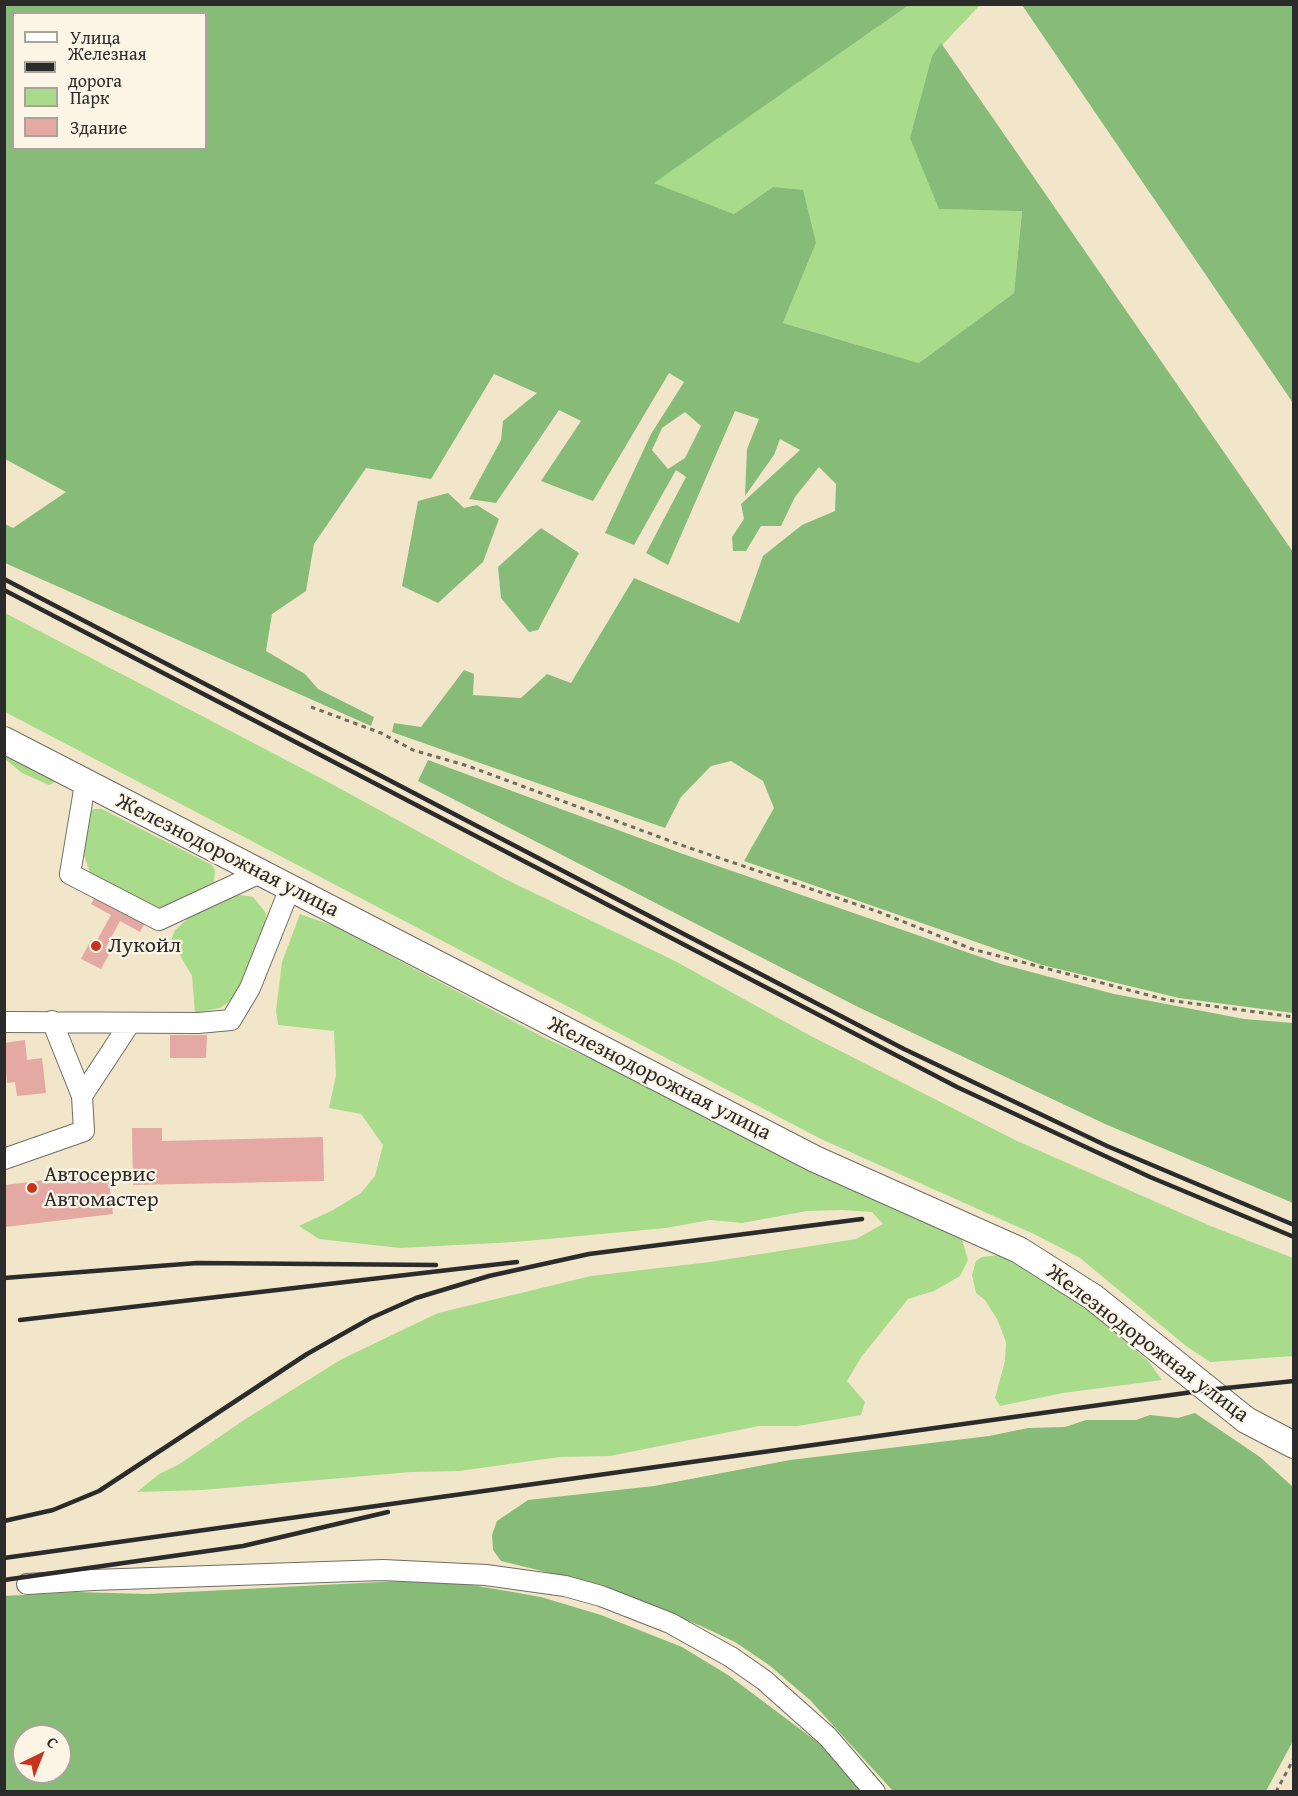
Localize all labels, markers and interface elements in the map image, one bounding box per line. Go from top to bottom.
legend [12,12,207,150]
text: Улица [70,24,120,51]
text: Железная дорога [68,40,147,94]
text: Парк [70,84,109,111]
text: Здание [70,114,127,141]
street label: Железнодорожная улица [111,788,343,924]
place label: Лукойл [108,933,181,959]
marker: Лукойл [89,939,103,953]
street label: Железнодорожная улица [543,1011,775,1147]
place label: Автосервис Автомастер [44,1162,159,1214]
marker: Автосервис Автомастер [25,1181,39,1195]
street label: Железнодорожная улица [1040,1259,1254,1429]
north arrow [12,1724,72,1784]
text: С [41,1730,64,1754]

